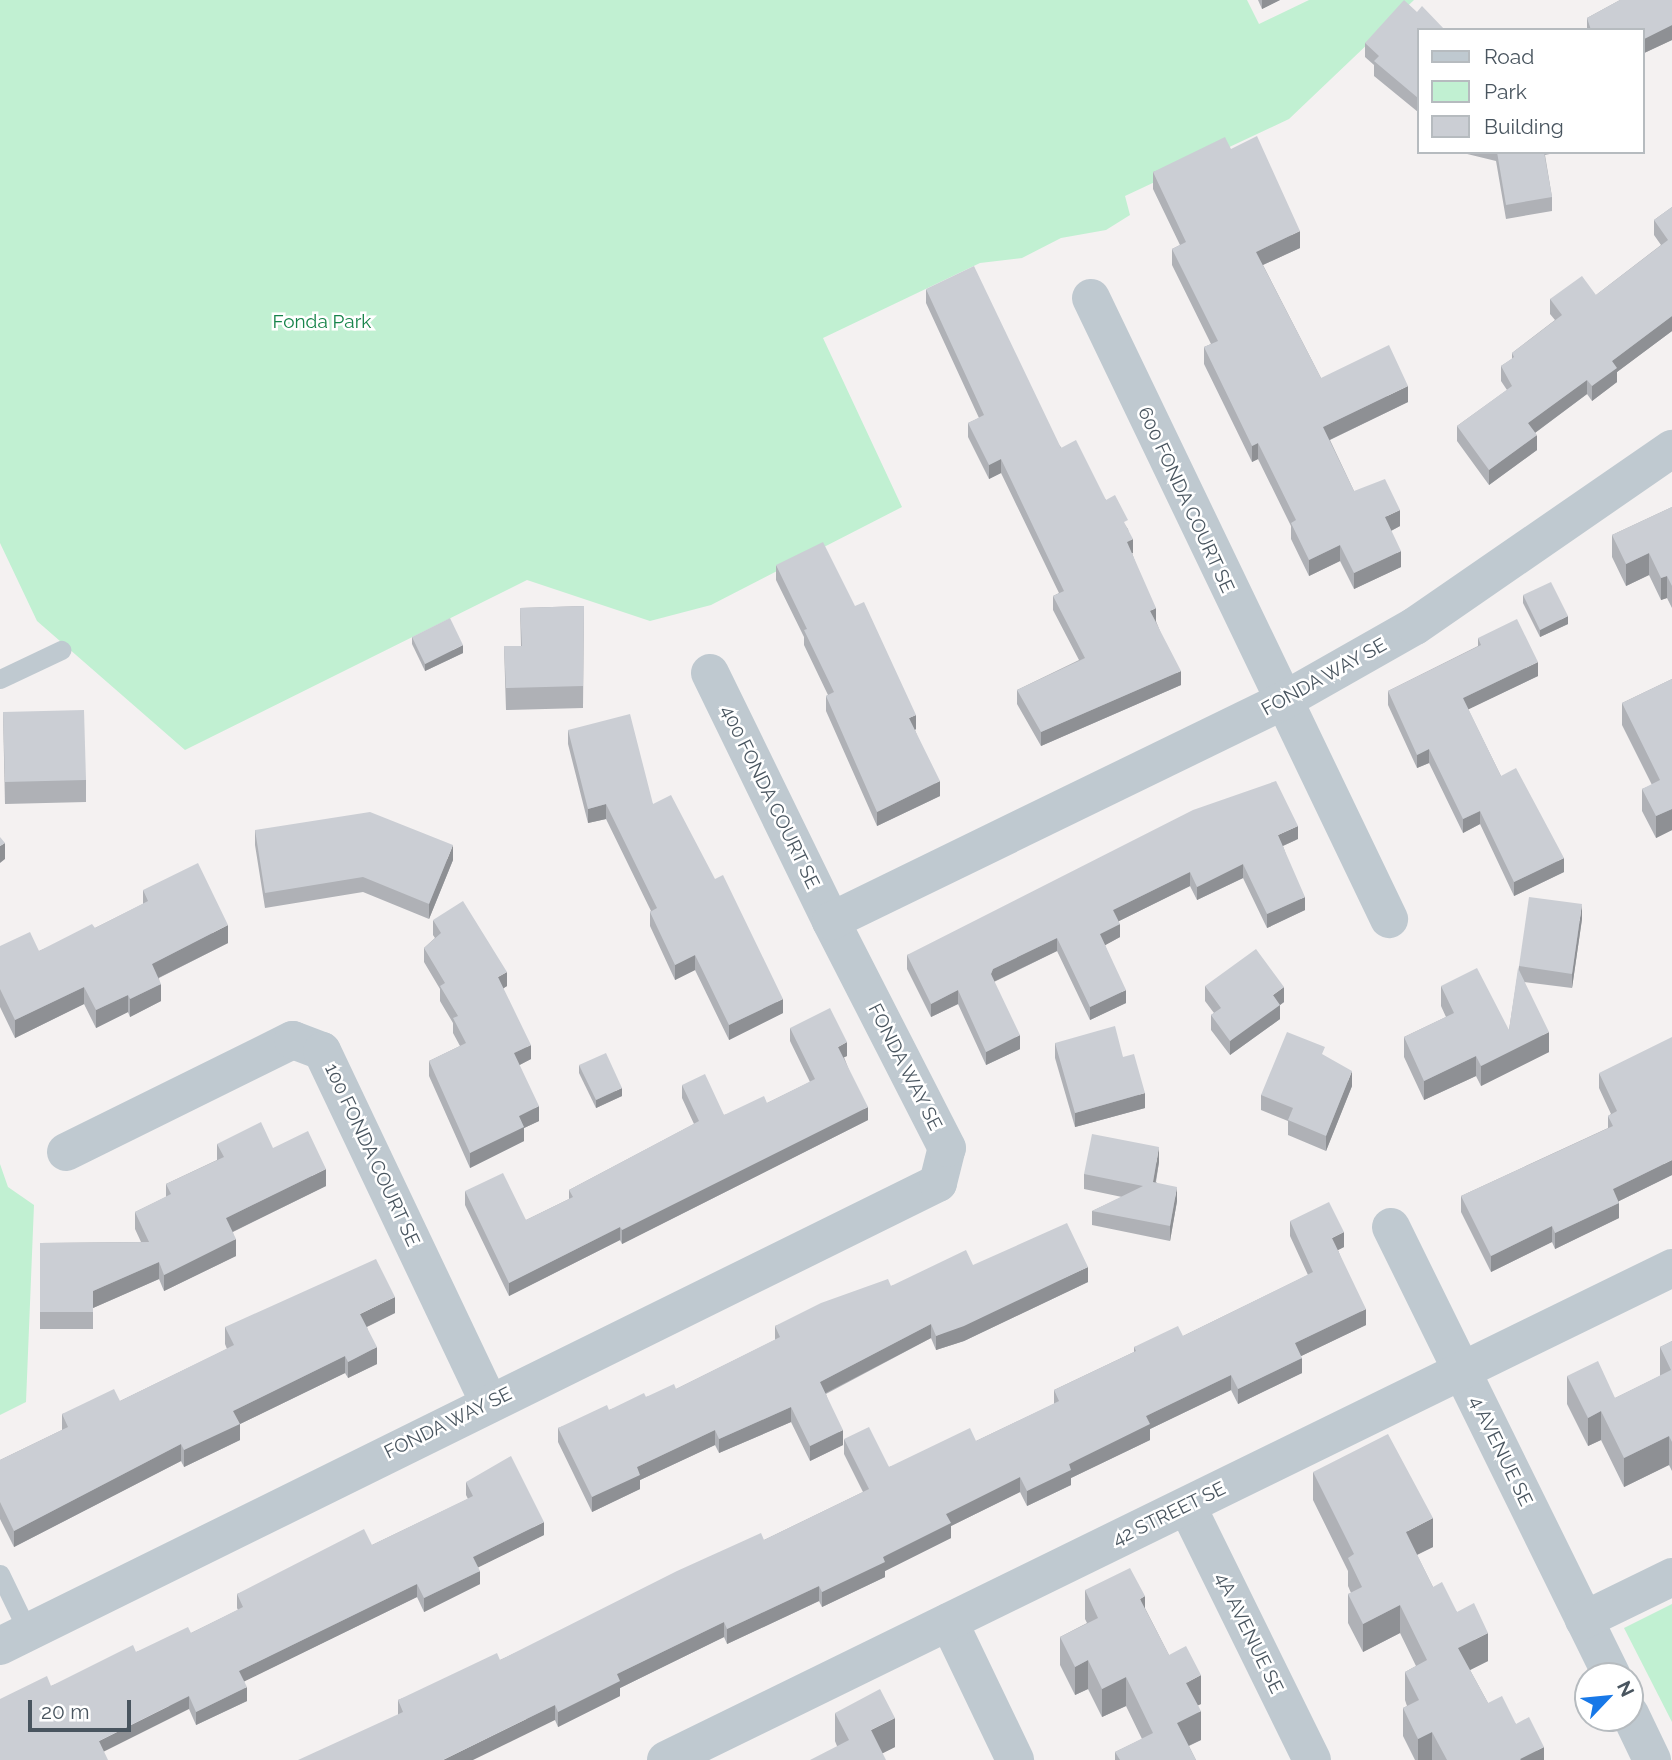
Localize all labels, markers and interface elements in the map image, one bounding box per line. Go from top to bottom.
legend [1416,28,1644,154]
text: Road [1484,44,1534,69]
text: Park [1484,79,1527,104]
text: Building [1484,114,1564,139]
park label: Fonda Park [273,311,371,333]
street label: 600 FONDA COURT SE [1133,403,1239,597]
street label: FONDA WAY SE [1257,633,1391,721]
street label: 400 FONDA COURT SE [715,701,825,893]
street label: FONDA WAY SE [863,999,947,1135]
street label: 100 FONDA COURT SE [319,1059,425,1251]
street label: FONDA WAY SE [380,1382,516,1464]
street label: 4 AVENUE SE [1464,1392,1538,1510]
street label: 42 STREET SE [1109,1477,1229,1551]
street label: 4A AVENUE SE [1210,1568,1288,1698]
north arrow [1574,1662,1644,1732]
text: N [1613,1677,1639,1700]
scale bar [32,1686,135,1730]
text: 20 m [41,1699,89,1724]

